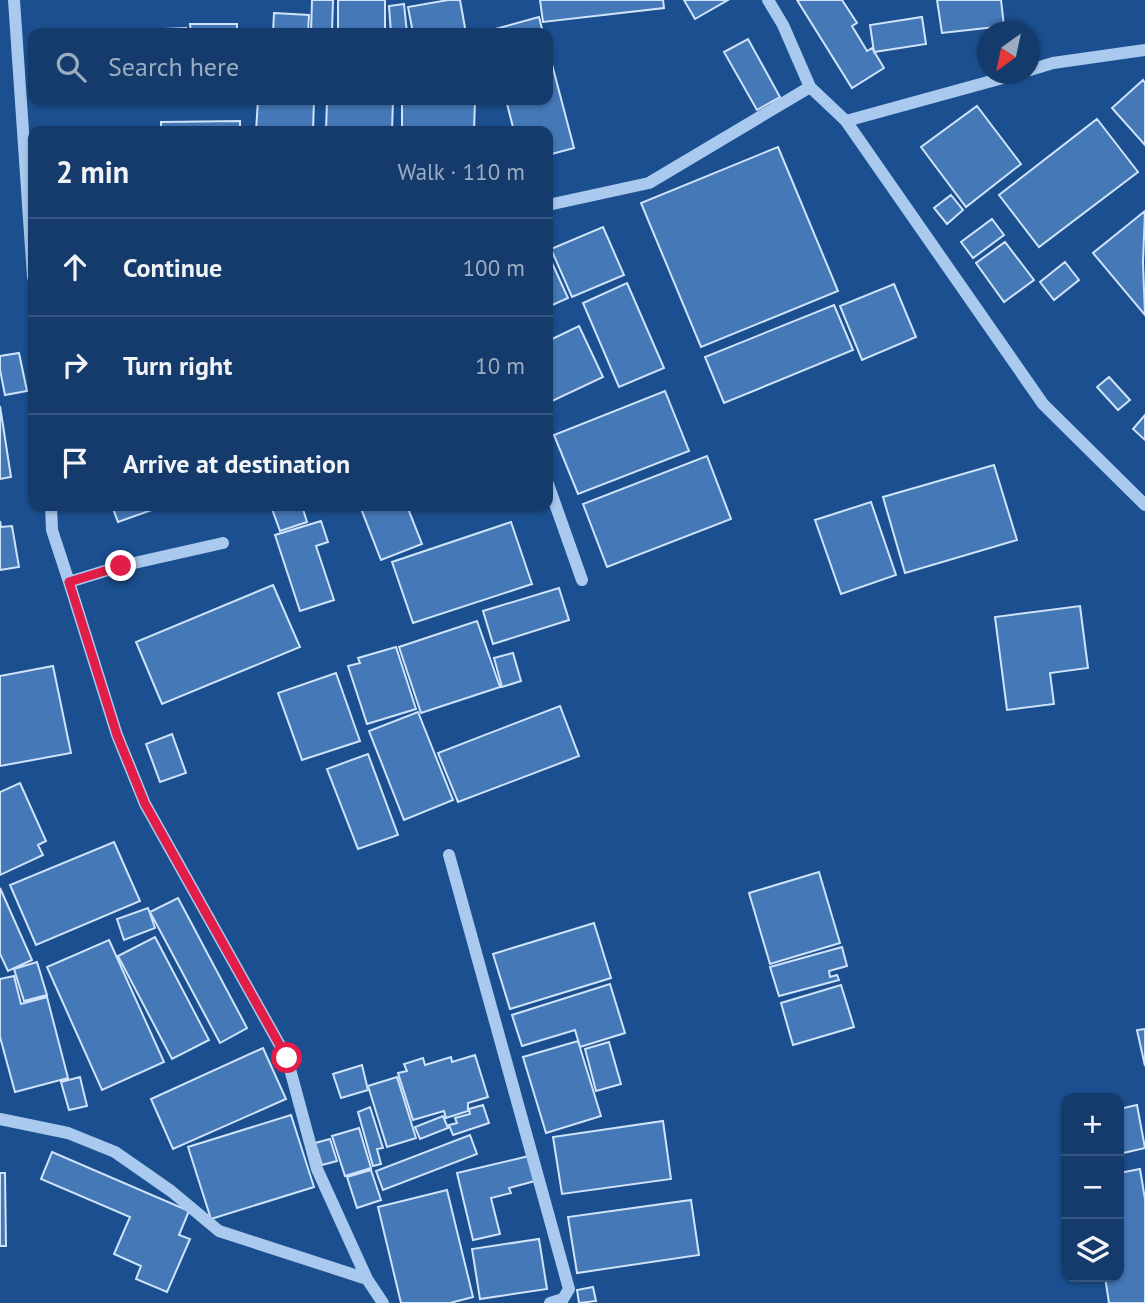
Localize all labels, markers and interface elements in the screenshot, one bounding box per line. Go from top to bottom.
north arrow [977,21,1040,84]
search box [28,28,553,105]
icon: search [52,48,90,86]
text: Search here [108,50,239,83]
text: 2 min [56,152,129,191]
text: Walk · 110 m [398,157,525,186]
icon: ahead [56,248,94,286]
text: Continue [123,251,222,284]
text: 100 m [463,253,525,282]
icon: right [56,346,94,384]
text: Turn right [123,349,232,382]
text: 10 m [475,351,525,380]
icon: arrive [56,444,94,482]
text: Arrive at destination [123,447,350,480]
route end [105,550,136,581]
route start [271,1042,302,1073]
map controls [1061,1093,1124,1282]
button: + [1061,1093,1124,1156]
button: − [1061,1156,1124,1219]
button: layers [1061,1219,1124,1282]

